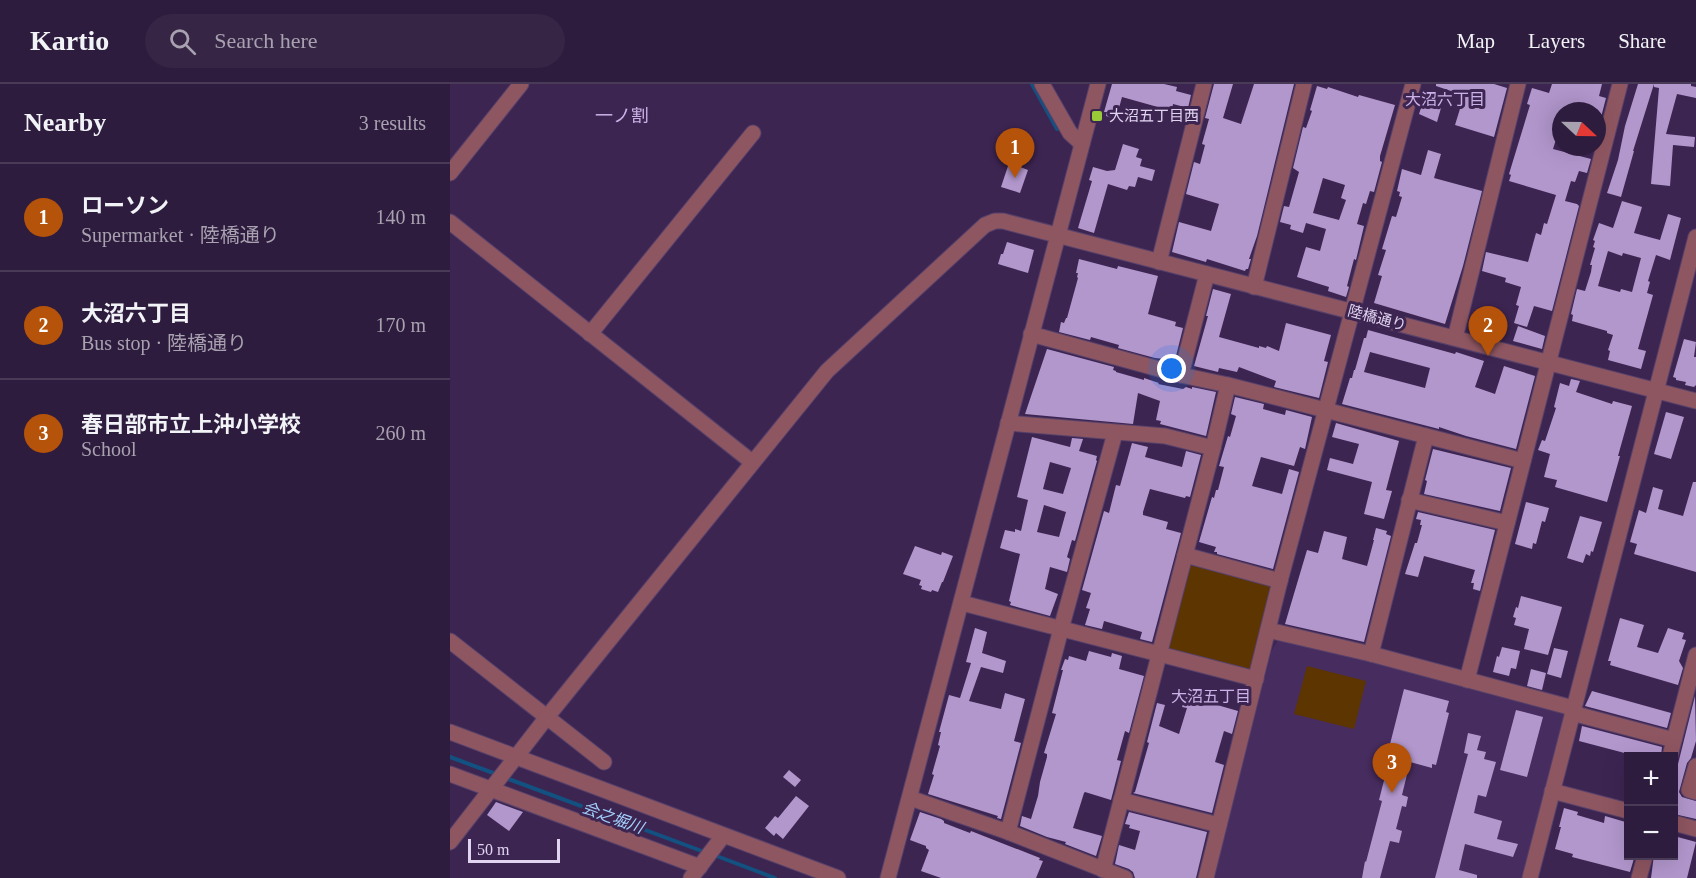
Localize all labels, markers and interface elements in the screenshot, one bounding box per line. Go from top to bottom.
search box [145,14,565,68]
text: Kartio [30,25,109,56]
icon: search [166,25,199,58]
text: Search here [214,28,318,53]
text: Map [1457,29,1495,53]
text: Layers [1528,29,1585,53]
text: Share [1618,29,1666,53]
district label: 大沼六丁目 [1405,91,1485,108]
north arrow [1552,102,1606,156]
district label: 一ノ割 [595,106,649,126]
text: Nearby [24,108,106,137]
place label: 大沼五丁目西 [1109,108,1199,124]
marker: 大沼五丁目西 [1090,109,1104,123]
text: 3 results [359,112,426,134]
pin: 1 [996,128,1034,178]
text: ローソン [81,193,169,218]
text: 1 [39,206,49,228]
text: 140 m [375,206,426,228]
text: Supermarket · 陸橋通り [81,224,280,246]
text: 大沼六丁目 [81,301,191,326]
street label: 陸橋通り [1346,303,1408,333]
pin: 2 [1468,306,1508,356]
text: 2 [39,314,49,336]
text: 170 m [375,314,426,336]
text: Bus stop · 陸橋通り [81,332,247,354]
your location [1157,354,1186,383]
text: 春日部市立上沖小学校 [81,412,301,437]
text: 3 [39,422,49,444]
text: 260 m [375,422,426,444]
text: School [81,438,137,460]
district label: 大沼五丁目 [1171,688,1251,705]
pin: 3 [1372,744,1412,793]
map controls [1624,752,1678,860]
button: + [1624,752,1678,806]
water label: 会之堀川 [580,799,648,837]
button: − [1624,806,1678,860]
scale bar [468,836,560,864]
text: 50 m [477,841,509,858]

